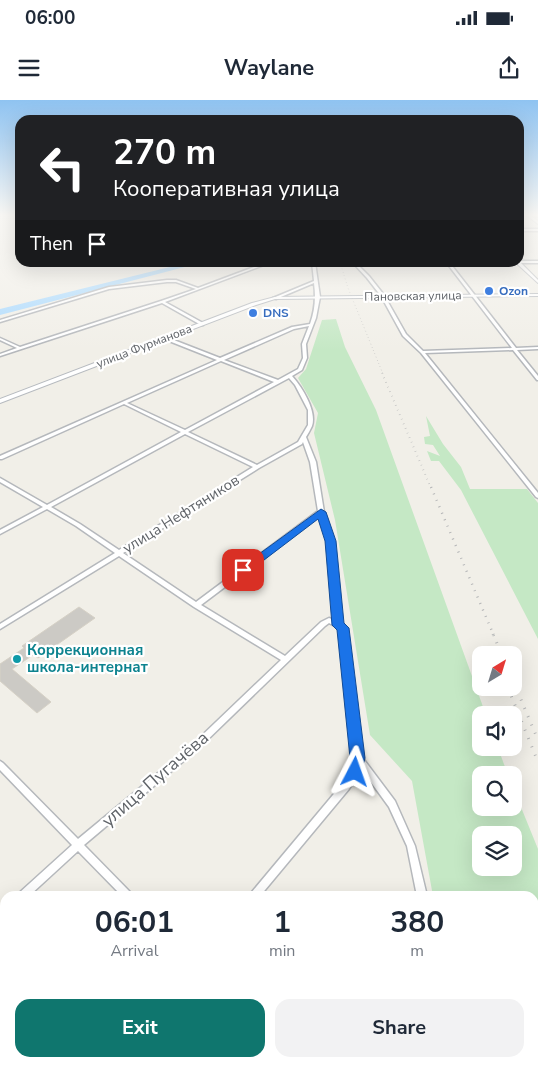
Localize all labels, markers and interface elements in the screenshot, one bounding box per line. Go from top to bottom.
text: 06:00 [25,5,75,31]
text: Waylane [224,53,314,83]
icon: menu [15,54,43,82]
icon: share [495,54,523,82]
text: 270 m [113,129,216,176]
icon: left [30,135,95,200]
text: Кооперативная улица [113,174,340,204]
icon: arrive [83,230,111,258]
text: Then [30,231,73,257]
place label: Ozon [499,283,528,299]
marker: Ozon [483,285,495,297]
street label: Пановская улица [364,287,462,305]
place label: DNS [263,305,289,321]
marker: DNS [247,307,259,319]
street label: улица Фурманова [94,320,194,372]
street label: улица Нефтяников [119,470,243,558]
pin [222,549,264,591]
icon: arrive [229,556,257,584]
place label: Коррекционная школа-интернат [27,640,148,677]
north arrow [472,646,522,696]
map controls [472,646,522,876]
marker: Коррекционная школа-интернат [11,653,23,665]
button: sound [472,706,522,756]
street label: улица Пугачёва [96,726,214,832]
position arrow [328,745,380,797]
button: search [472,766,522,816]
button: layers [472,826,522,876]
text: 06:01 [95,902,174,943]
text: 1 [273,902,291,943]
text: 380 [390,902,444,943]
text: Arrival [110,940,159,962]
text: min [269,940,295,962]
text: m [410,940,424,962]
button: Exit [15,999,265,1057]
button: Share [275,999,524,1057]

